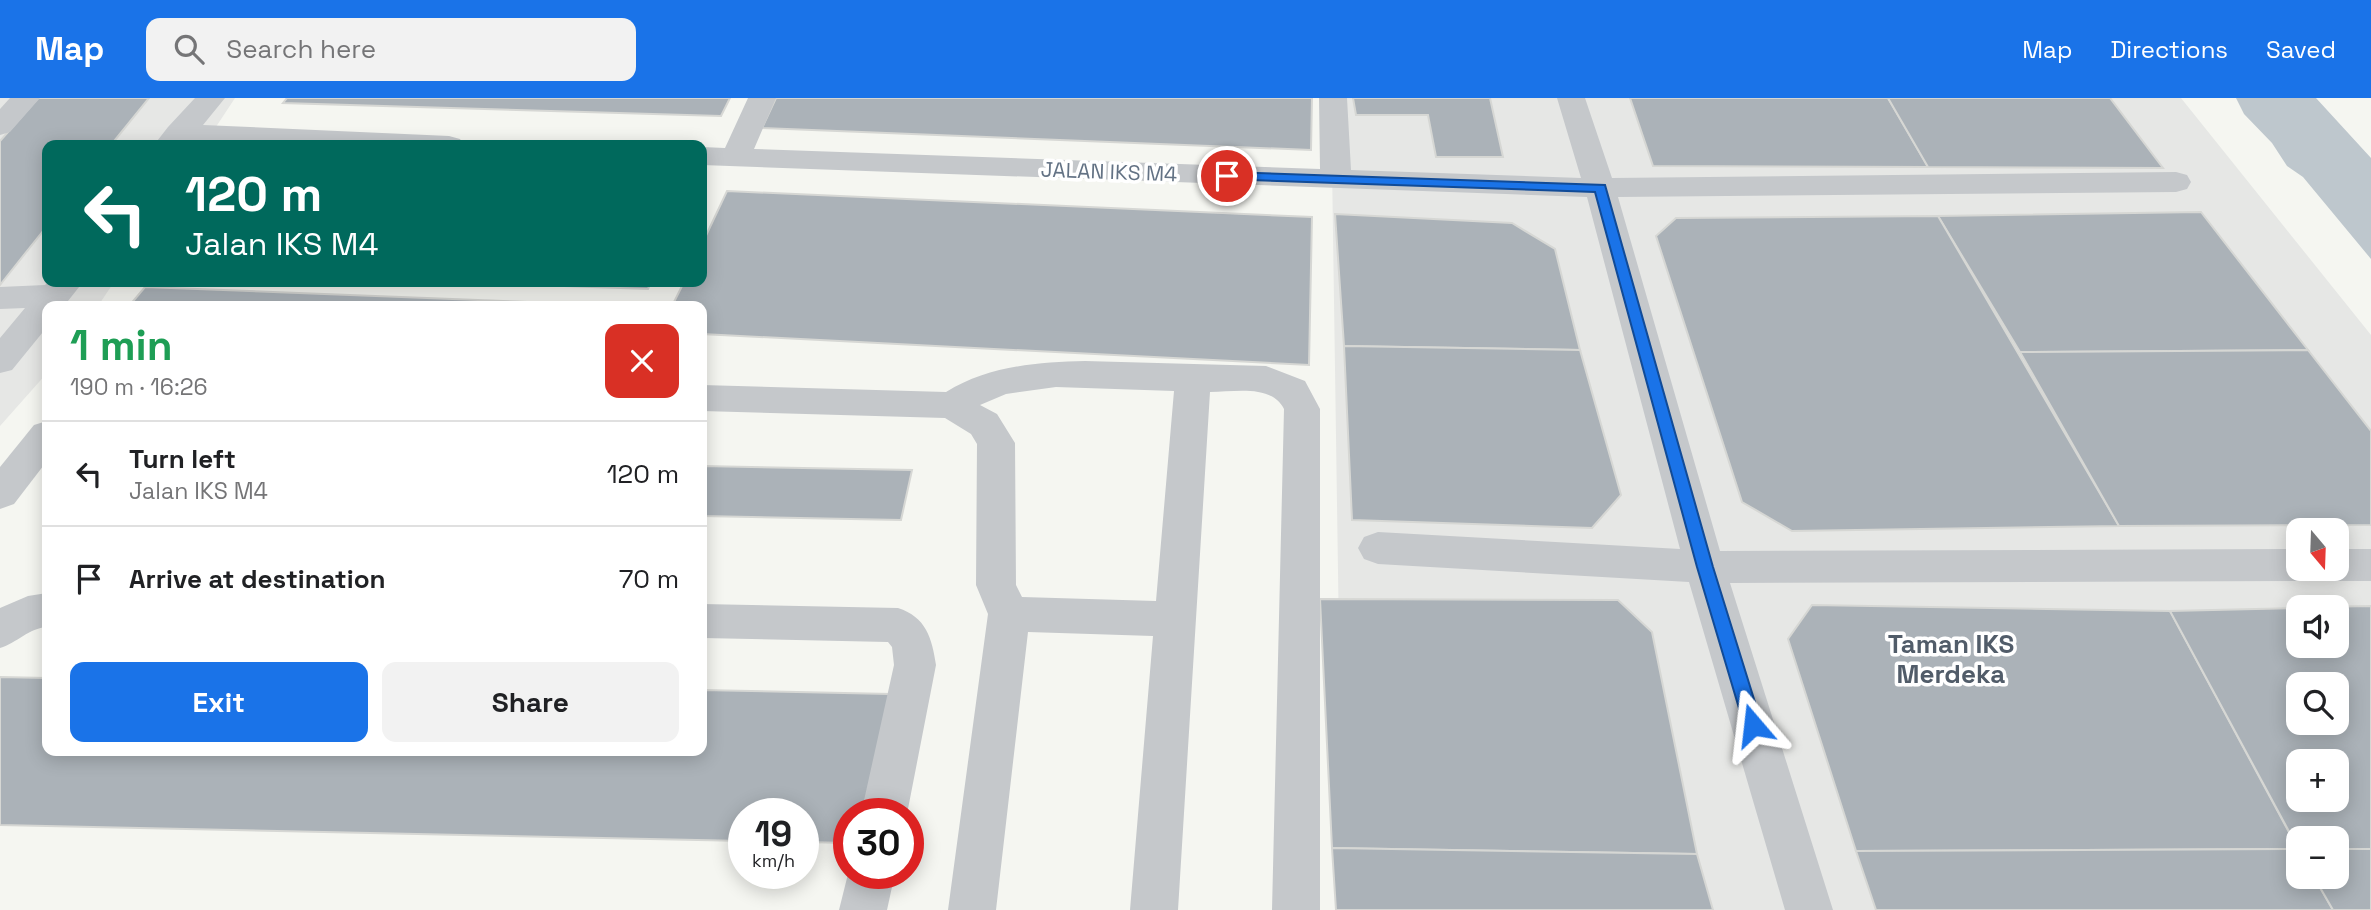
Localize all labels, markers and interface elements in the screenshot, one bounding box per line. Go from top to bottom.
search box [146,18,636,81]
text: Map [35,28,104,70]
icon: search [170,30,208,68]
text: Search here [226,32,376,66]
text: Map [2022,34,2072,65]
text: Directions [2110,34,2228,65]
text: Saved [2266,34,2336,65]
pin [1197,146,1257,206]
street label: JALAN IKS M4 [1040,156,1178,187]
icon: arrive [1208,157,1246,195]
text: 120 m [185,163,322,225]
icon: left [70,168,161,259]
text: Jalan IKS M4 [185,224,378,264]
text: 1 min [70,319,173,372]
button: close [605,324,679,398]
text: 190 m · 16:26 [70,372,208,402]
text: Turn left [129,442,236,476]
icon: left [70,455,108,493]
text: 120 m [607,457,679,491]
text: Jalan IKS M4 [129,476,268,506]
north arrow [2286,518,2348,581]
map controls [2286,518,2349,889]
icon: arrive [70,560,108,598]
text: Arrive at destination [129,562,386,596]
text: 70 m [619,562,679,596]
button: sound [2286,595,2349,658]
district label: Taman IKS Merdeka [1888,627,2014,691]
button: Exit [70,662,368,742]
button: Share [382,662,679,742]
button: search [2286,672,2349,735]
position arrow [1716,688,1790,762]
button: + [2286,749,2349,812]
speed limit sign: 30 [833,798,924,889]
text: 19 [755,812,792,856]
button: − [2286,826,2349,889]
text: km/h [752,849,795,872]

